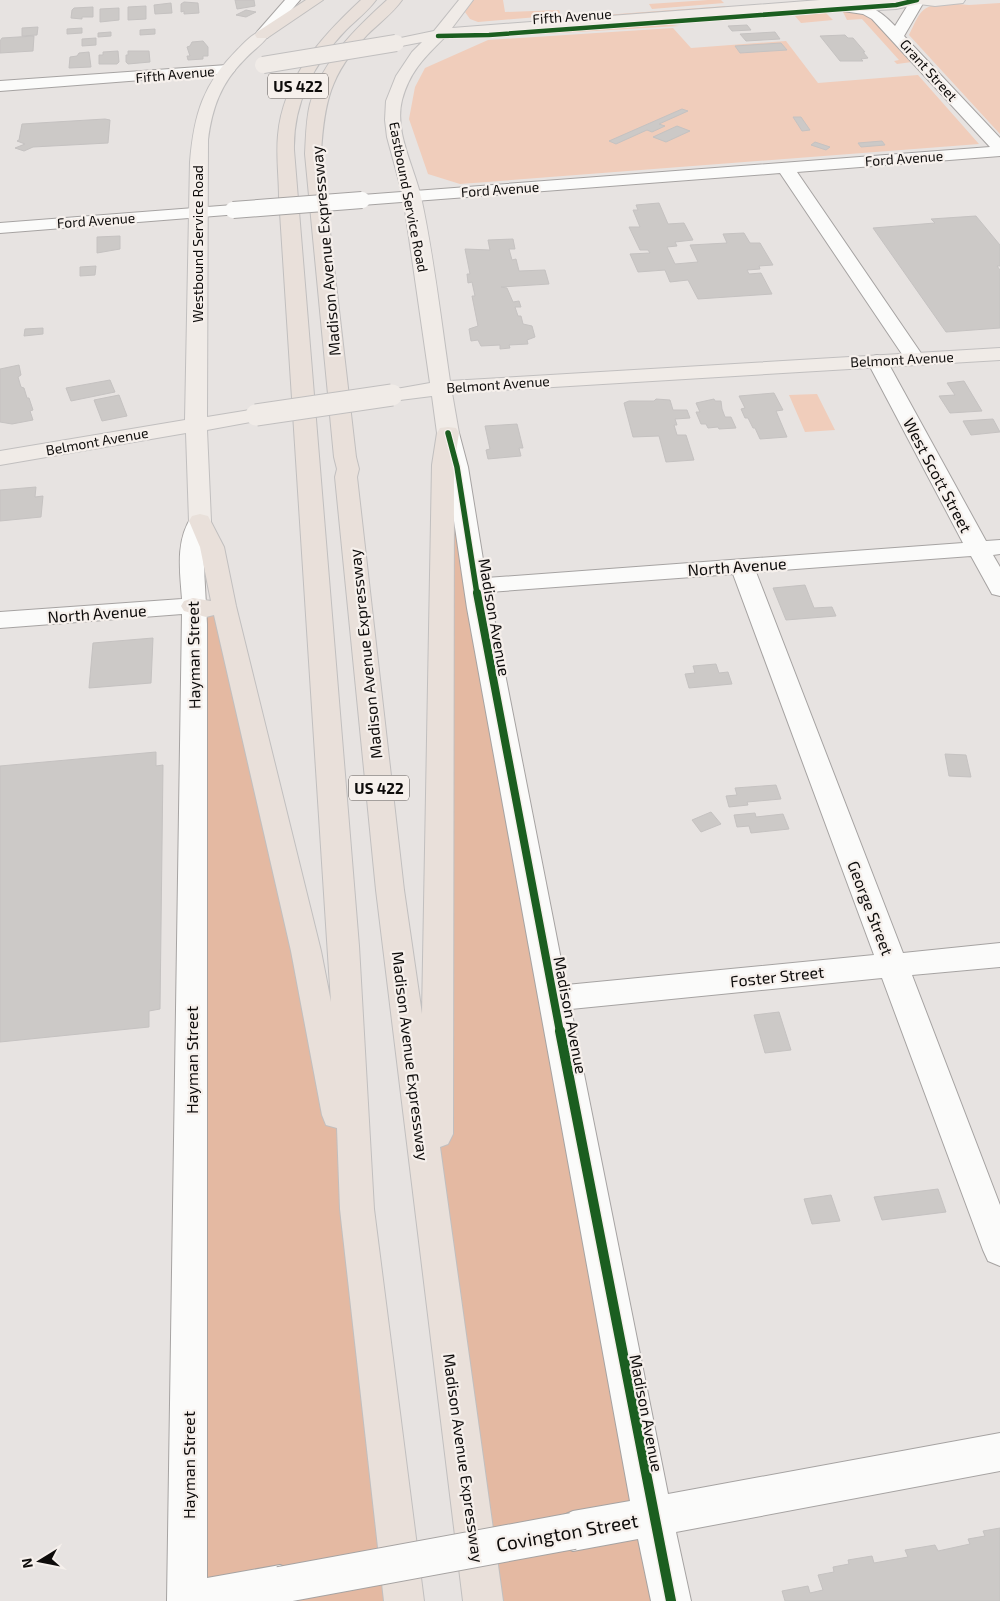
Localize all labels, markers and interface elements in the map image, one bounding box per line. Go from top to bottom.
street label: Fifth Avenue [532,5,612,27]
street label: Grant Street [897,35,961,105]
street label: Fifth Avenue [135,62,215,86]
road number: US 422 [268,74,328,98]
street label: Eastbound Service Road [386,120,432,274]
street label: Madison Avenue Expressway [306,145,344,357]
street label: Ford Avenue [864,147,944,169]
street label: Westbound Service Road [189,165,206,323]
street label: Ford Avenue [460,178,540,200]
street label: Ford Avenue [56,209,136,231]
street label: Belmont Avenue [850,348,954,370]
street label: Belmont Avenue [446,372,550,396]
street label: West Scott Street [900,414,976,536]
street label: Belmont Avenue [44,424,150,458]
street label: Madison Avenue Expressway [344,548,385,760]
street label: North Avenue [687,553,787,579]
street label: Madison Avenue [475,557,515,677]
street label: North Avenue [47,600,147,626]
street label: Hayman Street [183,601,203,709]
road number: US 422 [349,776,409,800]
street label: George Street [844,858,898,958]
street label: Madison Avenue Expressway [389,950,433,1162]
street label: Madison Avenue [550,955,592,1075]
street label: Foster Street [729,962,825,990]
street label: Hayman Street [182,1006,201,1114]
street label: Madison Avenue Expressway [440,1352,488,1564]
street label: Madison Avenue [626,1353,668,1473]
street label: Hayman Street [179,1411,198,1519]
street label: Covington Street [494,1508,640,1556]
north arrow [15,1536,65,1586]
text: N [17,1557,36,1570]

